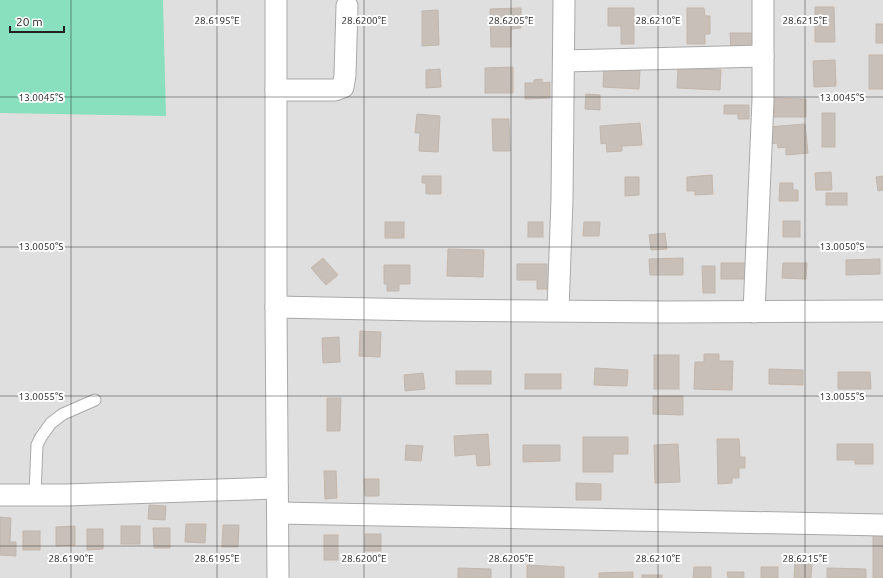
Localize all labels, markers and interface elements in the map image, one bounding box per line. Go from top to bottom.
scale bar [10,8,64,34]
text: 20 m [16,15,43,28]
text: 28.6195°E [194,15,240,26]
text: 28.6200°E [341,15,387,26]
text: 28.6205°E [488,15,534,26]
text: 28.6210°E [635,15,681,26]
text: 28.6215°E [782,15,828,26]
text: 13.0045°S [19,92,63,103]
text: 13.0045°S [820,92,864,103]
text: 13.0050°S [19,241,63,252]
text: 13.0050°S [820,241,864,252]
text: 13.0055°S [19,391,63,402]
text: 13.0055°S [820,391,864,402]
text: 28.6190°E [48,553,94,564]
text: 28.6195°E [194,553,240,564]
text: 28.6200°E [341,553,387,564]
text: 28.6205°E [488,553,534,564]
text: 28.6210°E [635,553,681,564]
text: 28.6215°E [782,553,828,564]

